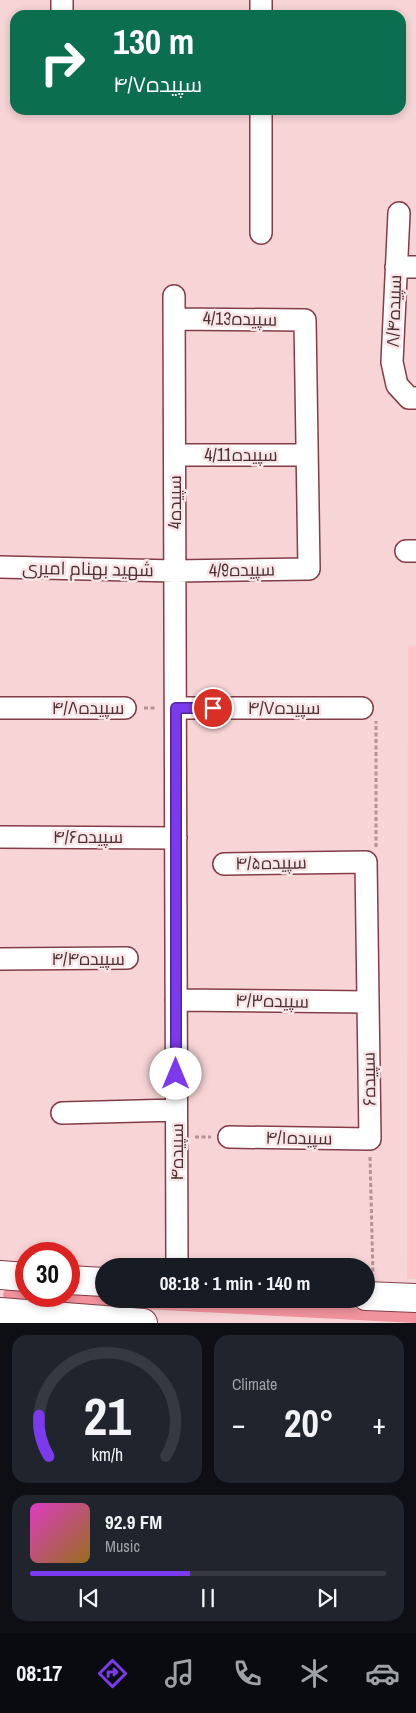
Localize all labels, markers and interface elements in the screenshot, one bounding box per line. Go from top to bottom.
text: 130 m [113,18,194,65]
icon: right [30,30,95,95]
text: سپیده۴/۷ [113,69,202,99]
street label: سپیده۸/۴ [380,274,407,348]
street label: 4/13سپیده [203,305,277,332]
street label: 4/11سپیده [204,442,278,467]
street label: 4سپیده [162,475,187,529]
street label: شهید بهنام امیری [22,555,154,582]
street label: 4/9سپیده [209,556,275,583]
pin [192,687,234,729]
icon: arrive [199,694,227,722]
street label: سپیده۴/۸ [52,695,124,720]
street label: سپیده۴/۷ [248,695,320,720]
street label: سپیده۴/۶ [53,824,123,849]
street label: سپیده۴/۵ [235,849,307,876]
street label: سپیده۴/۴ [51,946,125,971]
street label: سپیده۴/۳ [235,987,309,1014]
position arrow [149,1047,201,1099]
street label: سپیده۶ [356,1052,381,1106]
street label: سپیده۴ [164,1123,189,1181]
street label: سپیده۴/۱ [265,1124,333,1151]
speed limit sign: 30 [15,1242,80,1307]
text: 08:18 · 1 min · 140 m [160,1270,310,1296]
text: Climate [232,1373,277,1395]
text: 21 [83,1381,131,1451]
text: 20° [284,1398,334,1449]
text: − [232,1405,245,1443]
text: + [373,1405,386,1443]
text: km/h [91,1443,123,1467]
text: 92.9 FM [105,1509,162,1535]
text: Music [105,1535,140,1557]
icon: previous [75,1584,103,1612]
icon: pause [194,1584,222,1612]
icon: next [313,1584,341,1612]
icon: directions [95,1656,130,1691]
icon: music [162,1656,197,1691]
icon: phone [230,1656,265,1691]
icon: climate [297,1656,332,1691]
icon: car [365,1656,400,1691]
text: 08:17 [16,1658,62,1688]

